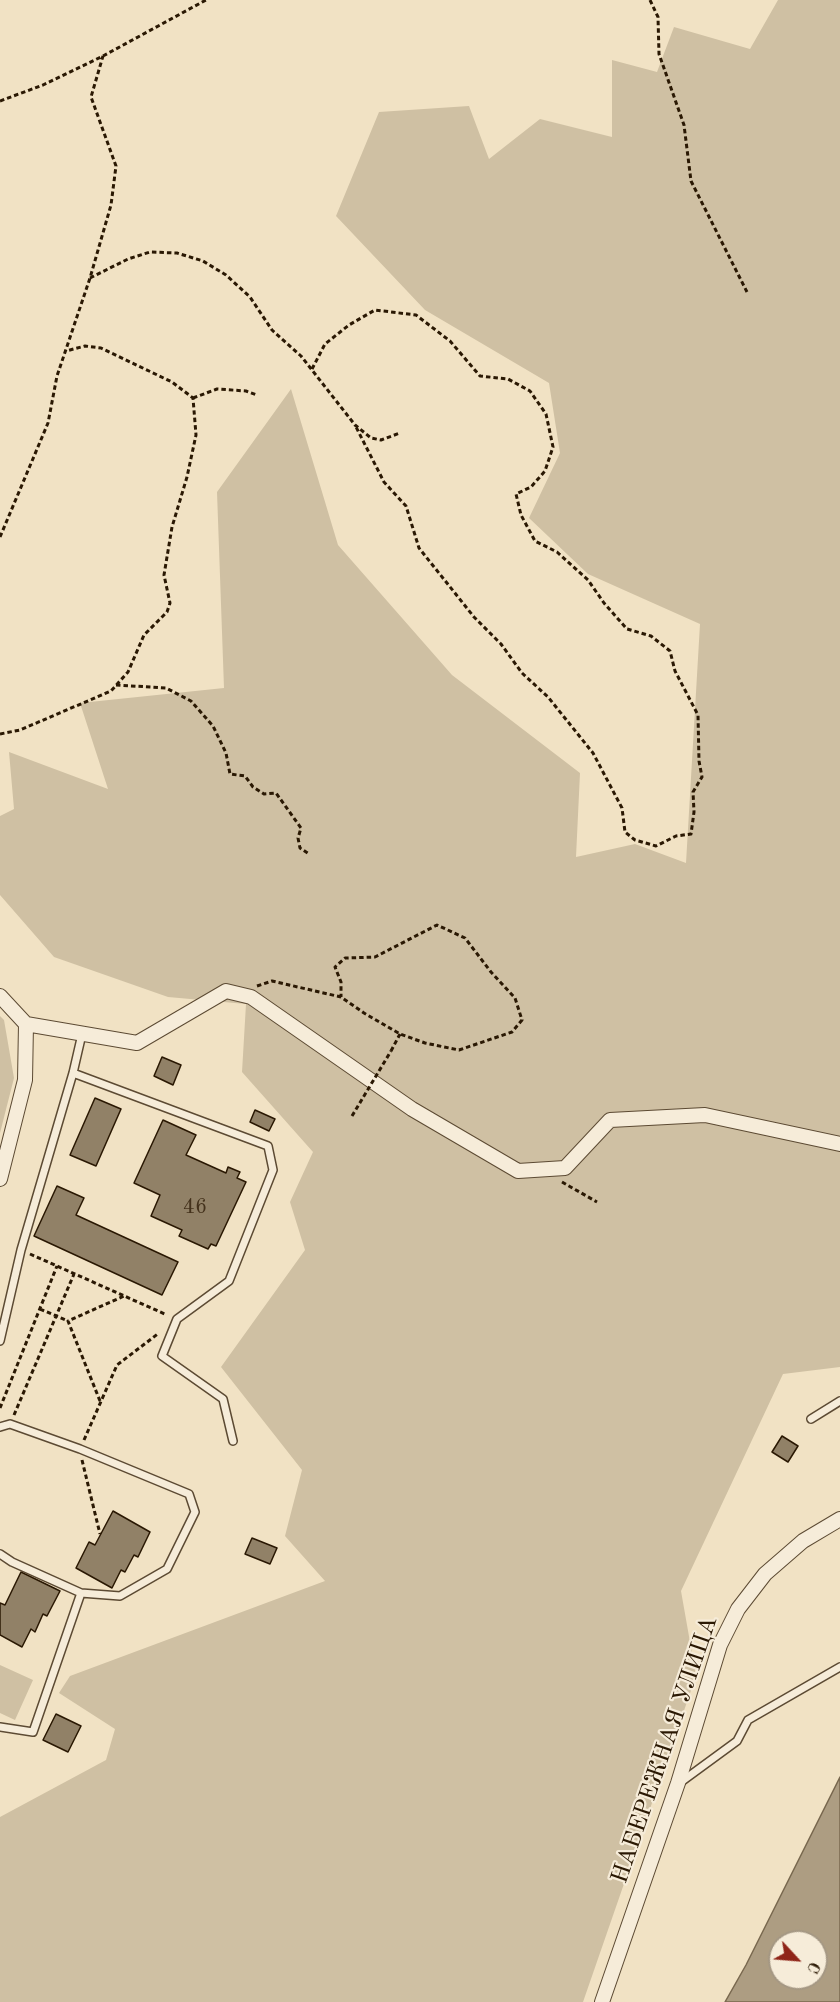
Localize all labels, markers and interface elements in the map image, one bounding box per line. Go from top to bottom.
house number: 46 [183,1194,207,1220]
street label: НАБЕРЕЖНАЯ УЛИЦА [606,1612,724,1888]
north arrow [768,1930,828,1990]
text: С [803,1959,822,1975]

